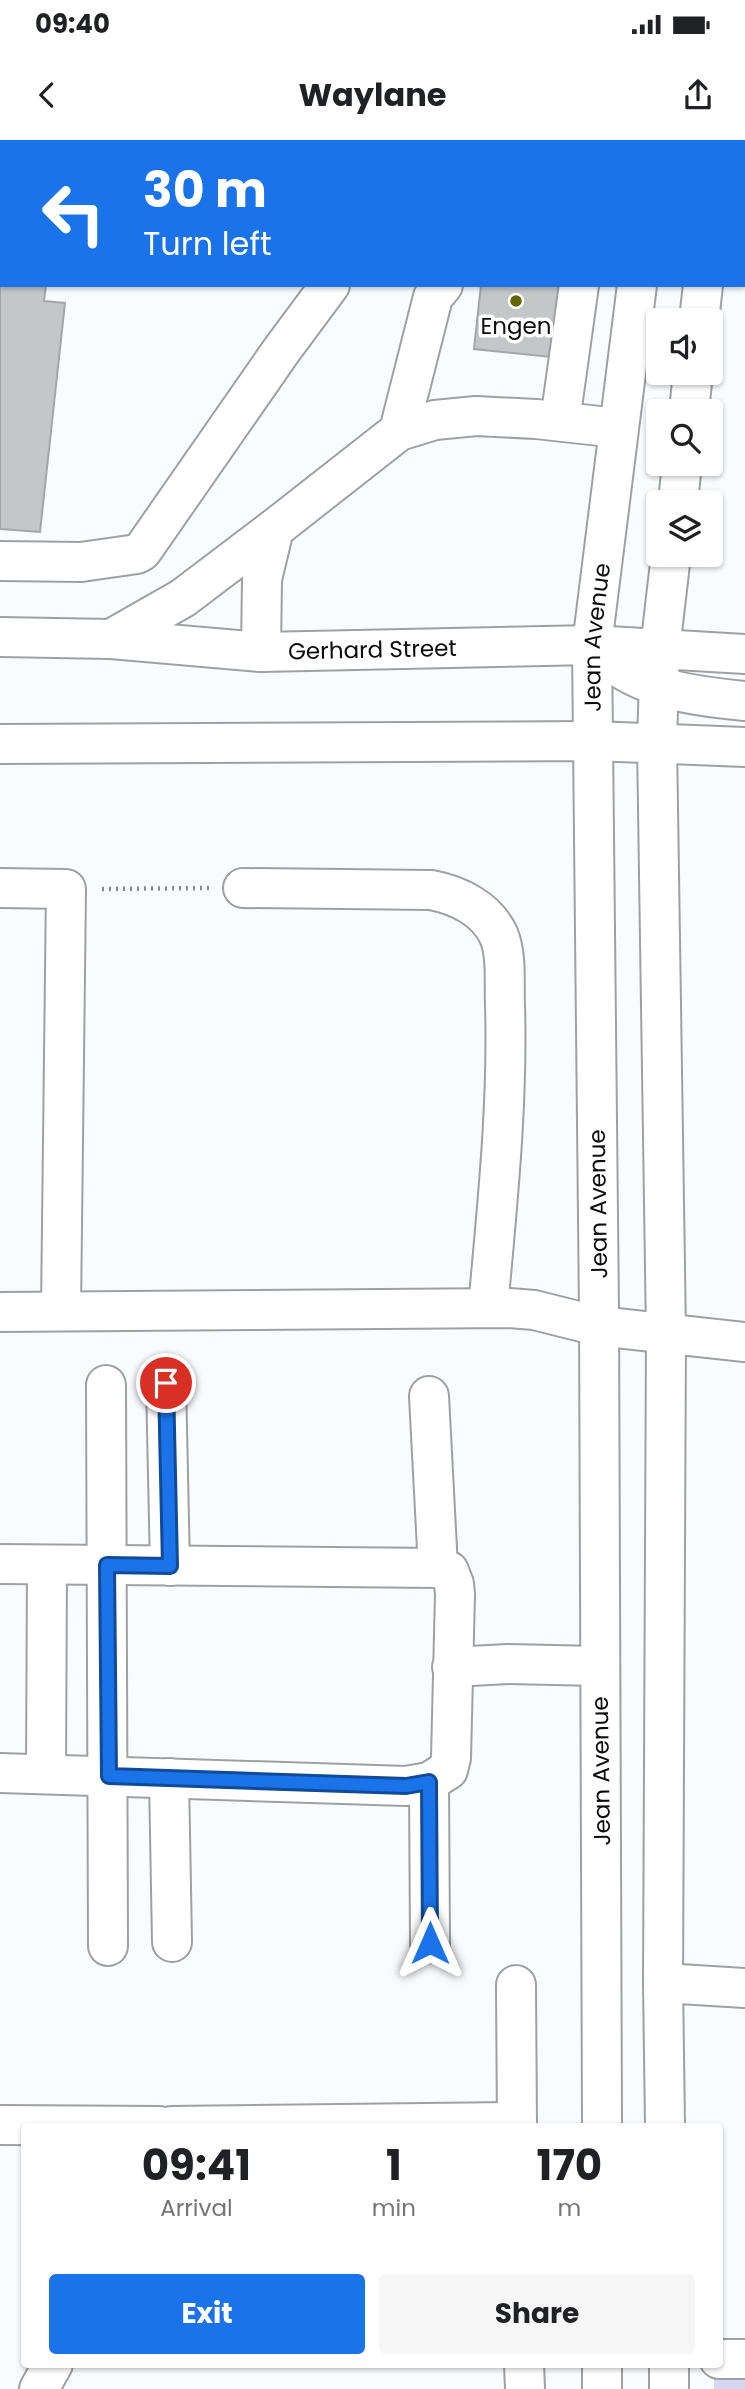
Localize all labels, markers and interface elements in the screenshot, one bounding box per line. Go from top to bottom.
text: 09:40 [35,6,110,42]
text: Waylane [298,72,447,117]
icon: back [28,76,66,114]
icon: share [679,76,717,114]
text: 30 m [143,156,267,224]
icon: left [28,168,119,259]
text: Turn left [143,221,272,266]
marker: Engen [508,293,524,309]
map controls [646,308,723,567]
button: sound [646,308,723,385]
place label: Engen [480,310,552,342]
button: search [646,399,723,476]
button: layers [646,490,723,567]
street label: Jean Avenue [576,561,618,712]
street label: Gerhard Street [288,632,457,667]
street label: Jean Avenue [581,1129,615,1279]
pin [136,1353,196,1413]
icon: arrive [147,1364,185,1402]
street label: Jean Avenue [584,1696,618,1846]
position arrow [393,1906,467,1980]
text: 09:41 [142,2136,251,2195]
text: 1 [386,2136,402,2195]
text: 170 [537,2136,602,2195]
text: Arrival [160,2192,233,2224]
text: min [372,2192,416,2224]
text: m [558,2192,581,2224]
button: Exit [49,2274,365,2354]
button: Share [379,2274,695,2354]

